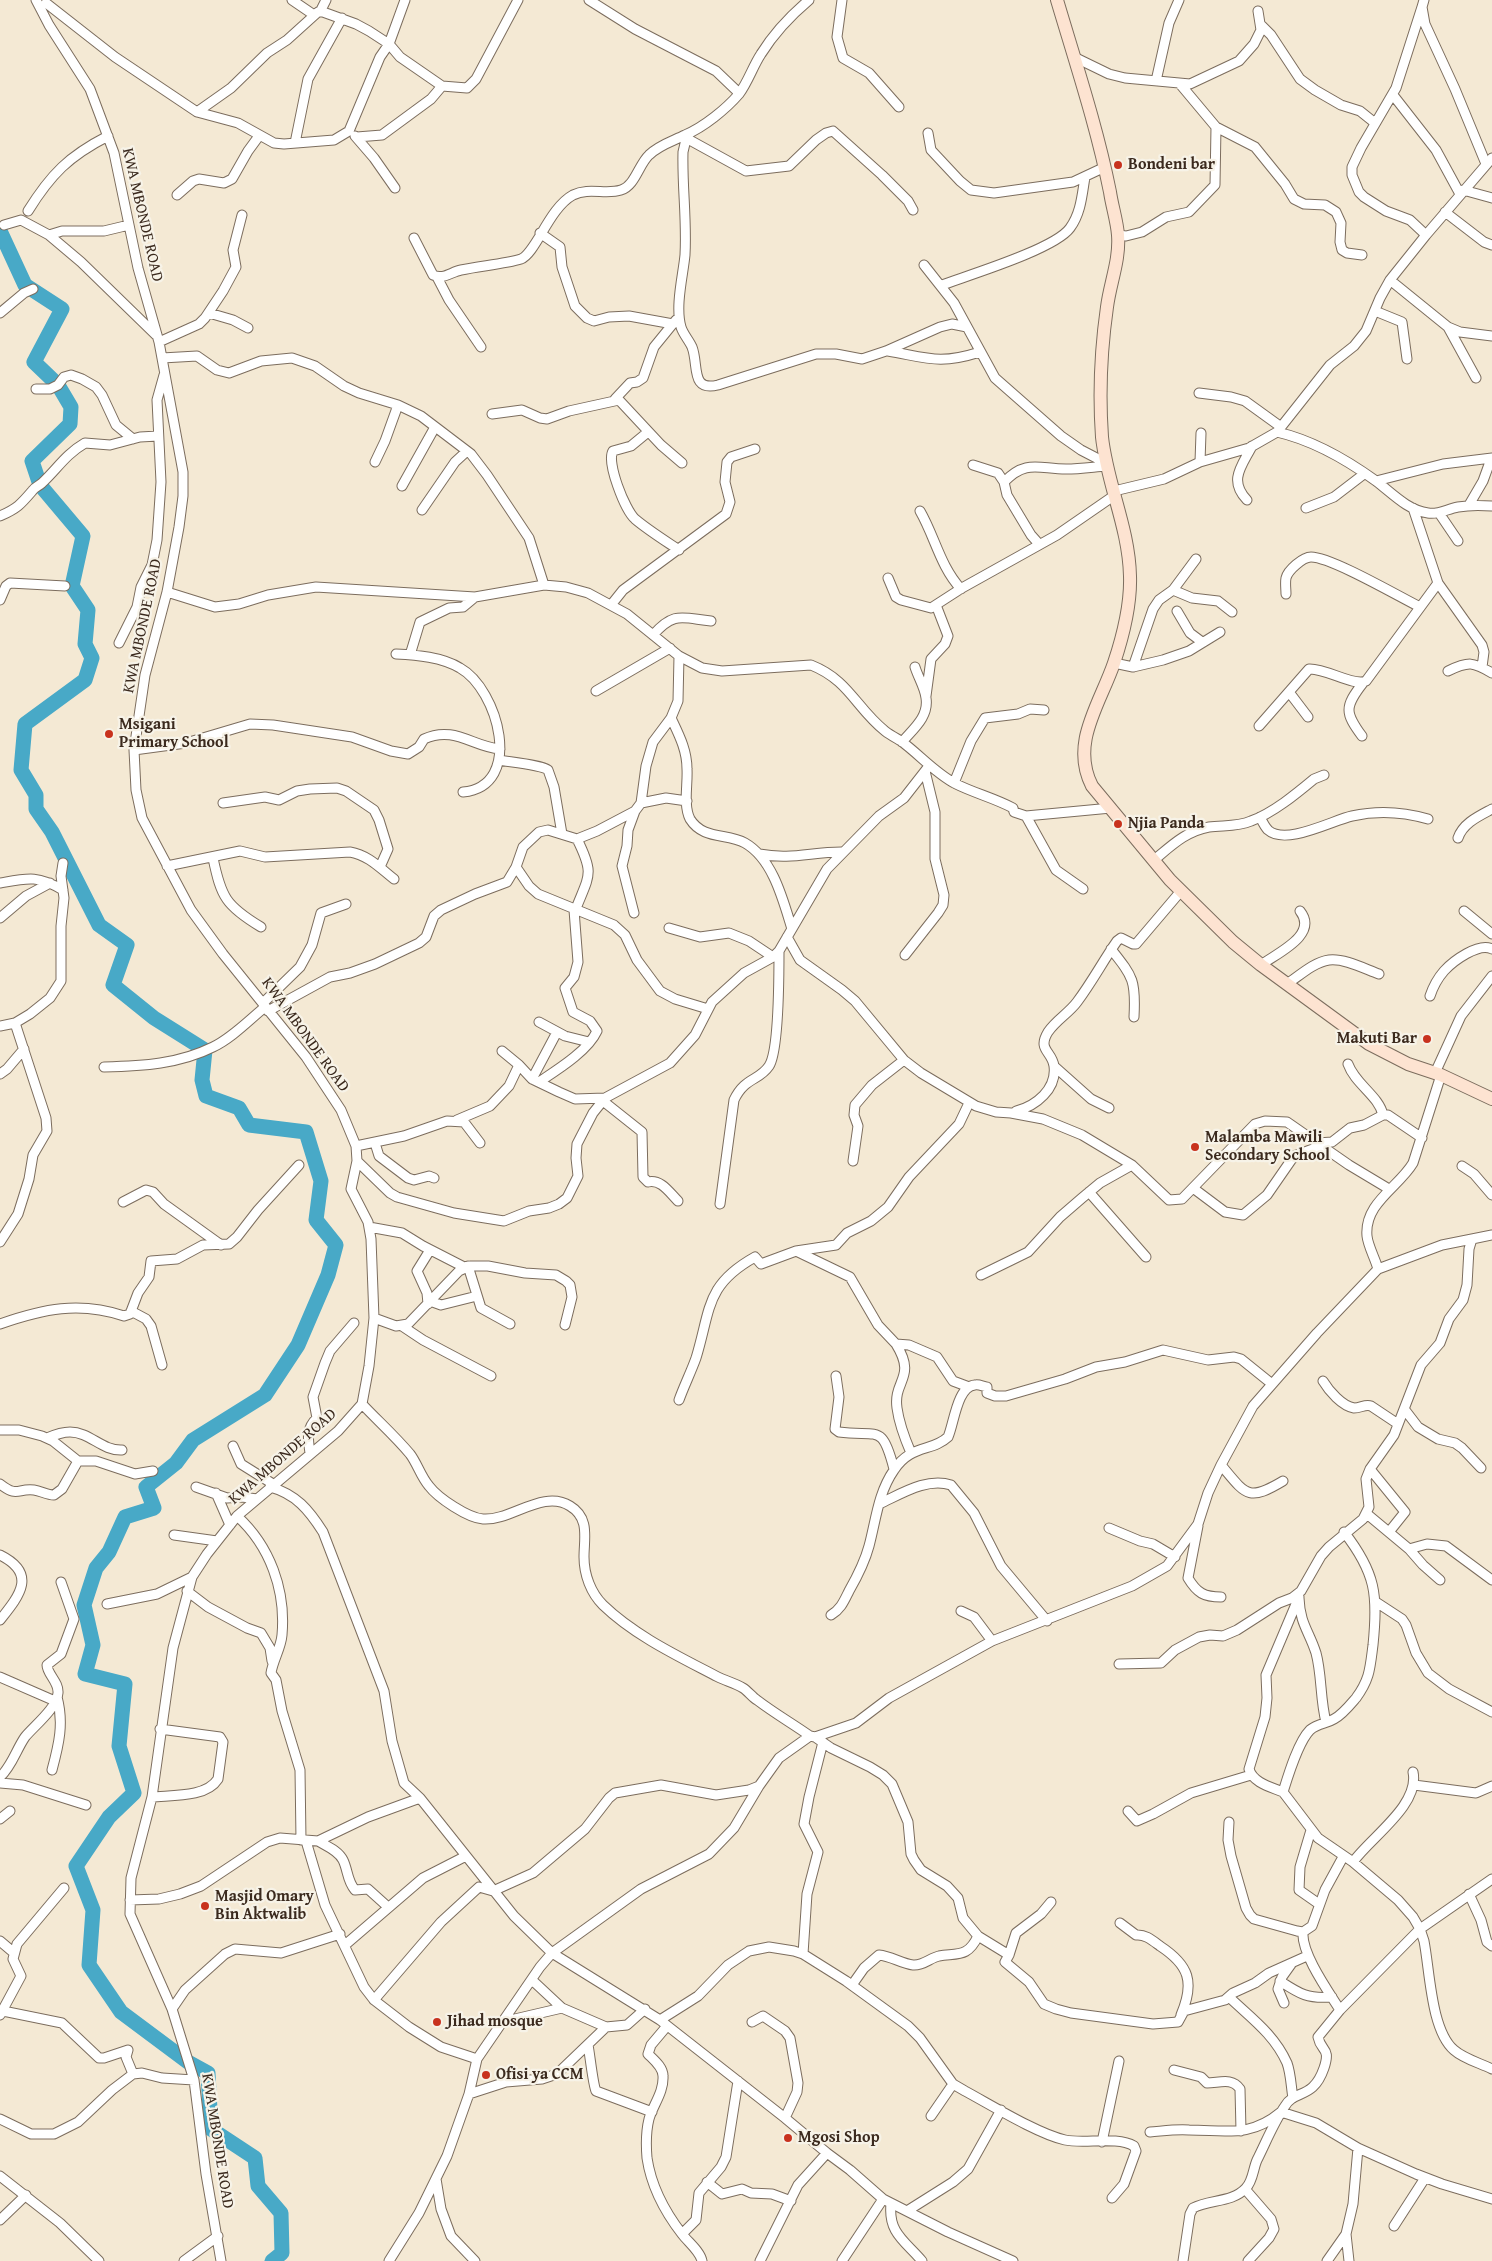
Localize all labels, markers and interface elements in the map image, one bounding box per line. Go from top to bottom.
street label: KWA MBONDE ROAD [117,146,167,284]
place label: Bondeni bar [1128,155,1215,175]
marker: Bondeni bar [1112,159,1124,171]
street label: KWA MBONDE ROAD [119,557,167,695]
place label: Msigani Primary School [119,715,229,753]
marker: Msigani Primary School [103,728,115,740]
place label: Njia Panda [1128,814,1204,834]
marker: Njia Panda [1112,818,1124,830]
street label: KWA MBONDE ROAD [257,974,353,1096]
place label: Makuti Bar [1337,1029,1417,1049]
marker: Makuti Bar [1421,1033,1433,1045]
place label: Malamba Mawili Secondary School [1205,1128,1330,1166]
marker: Malamba Mawili Secondary School [1189,1141,1201,1153]
street label: KWA MBONDE ROAD [225,1405,341,1509]
place label: Masjid Omary Bin Aktwalib [215,1887,314,1925]
marker: Masjid Omary Bin Aktwalib [199,1900,211,1912]
place label: Jihad mosque [447,2012,543,2032]
marker: Jihad mosque [431,2016,443,2028]
place label: Ofisi ya CCM [496,2065,584,2085]
marker: Ofisi ya CCM [480,2069,492,2081]
street label: KWA MBONDE ROAD [197,2072,237,2210]
place label: Mgosi Shop [798,2128,880,2148]
marker: Mgosi Shop [782,2132,794,2144]

